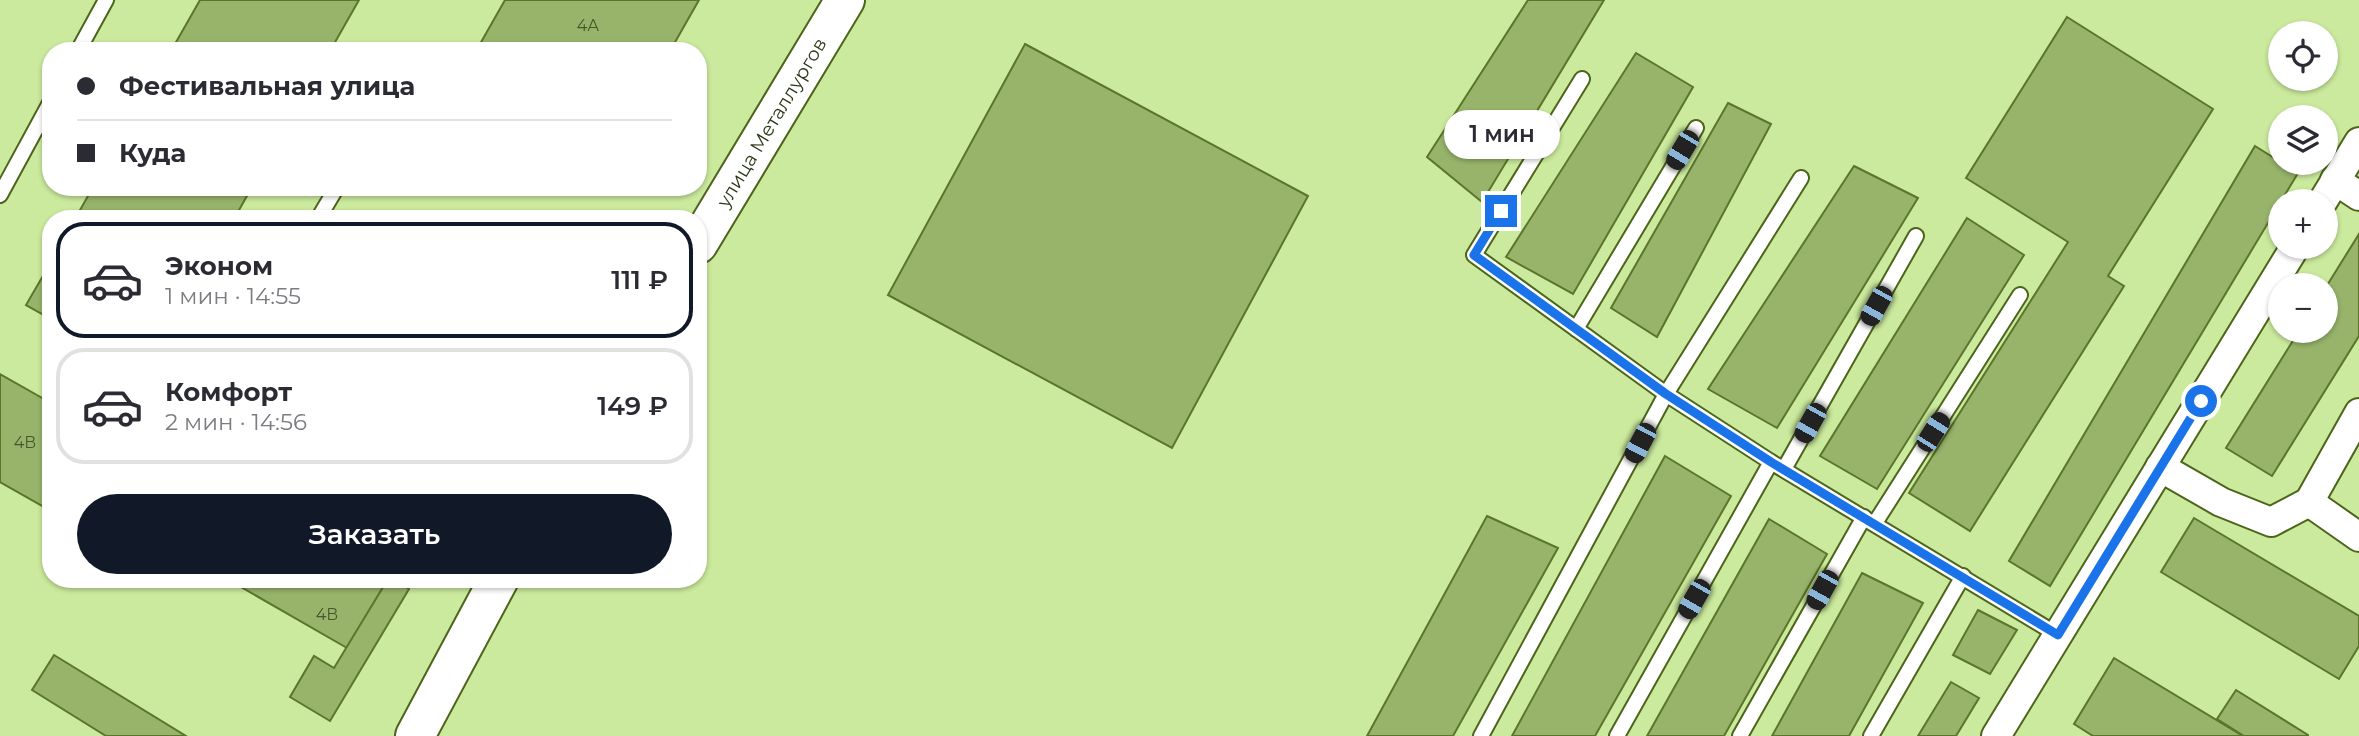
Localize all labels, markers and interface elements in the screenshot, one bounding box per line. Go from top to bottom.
house number: 4А [577,16,599,35]
map controls [2268,21,2338,343]
button: locate [2268,21,2338,91]
street label: улица Металлургов [711,34,832,212]
text: Фестивальная улица [119,70,415,102]
button: layers [2268,105,2338,175]
callout: 1 мин [1443,110,1559,158]
text: 1 мин [1469,120,1535,148]
car [1663,127,1702,173]
text: Куда [119,137,186,169]
button: + [2268,189,2338,259]
route end [1485,195,1517,227]
icon: car [81,249,144,312]
text: Эконом [165,250,273,282]
text: 111 ₽ [611,264,668,296]
button: − [2268,273,2338,343]
text: 1 мин · 14:55 [165,282,301,310]
car [1857,283,1896,329]
icon: car [81,375,144,438]
text: Комфорт [165,376,292,408]
route start [2185,385,2217,417]
text: 149 ₽ [597,390,668,422]
car [1791,400,1830,446]
text: 2 мин · 14:56 [165,408,307,436]
car [1913,409,1954,455]
car [1621,420,1660,466]
house number: 4В [14,433,36,452]
button: Заказать [77,494,672,574]
car [1803,567,1842,613]
car [1675,576,1714,622]
house number: 4В [316,605,338,624]

